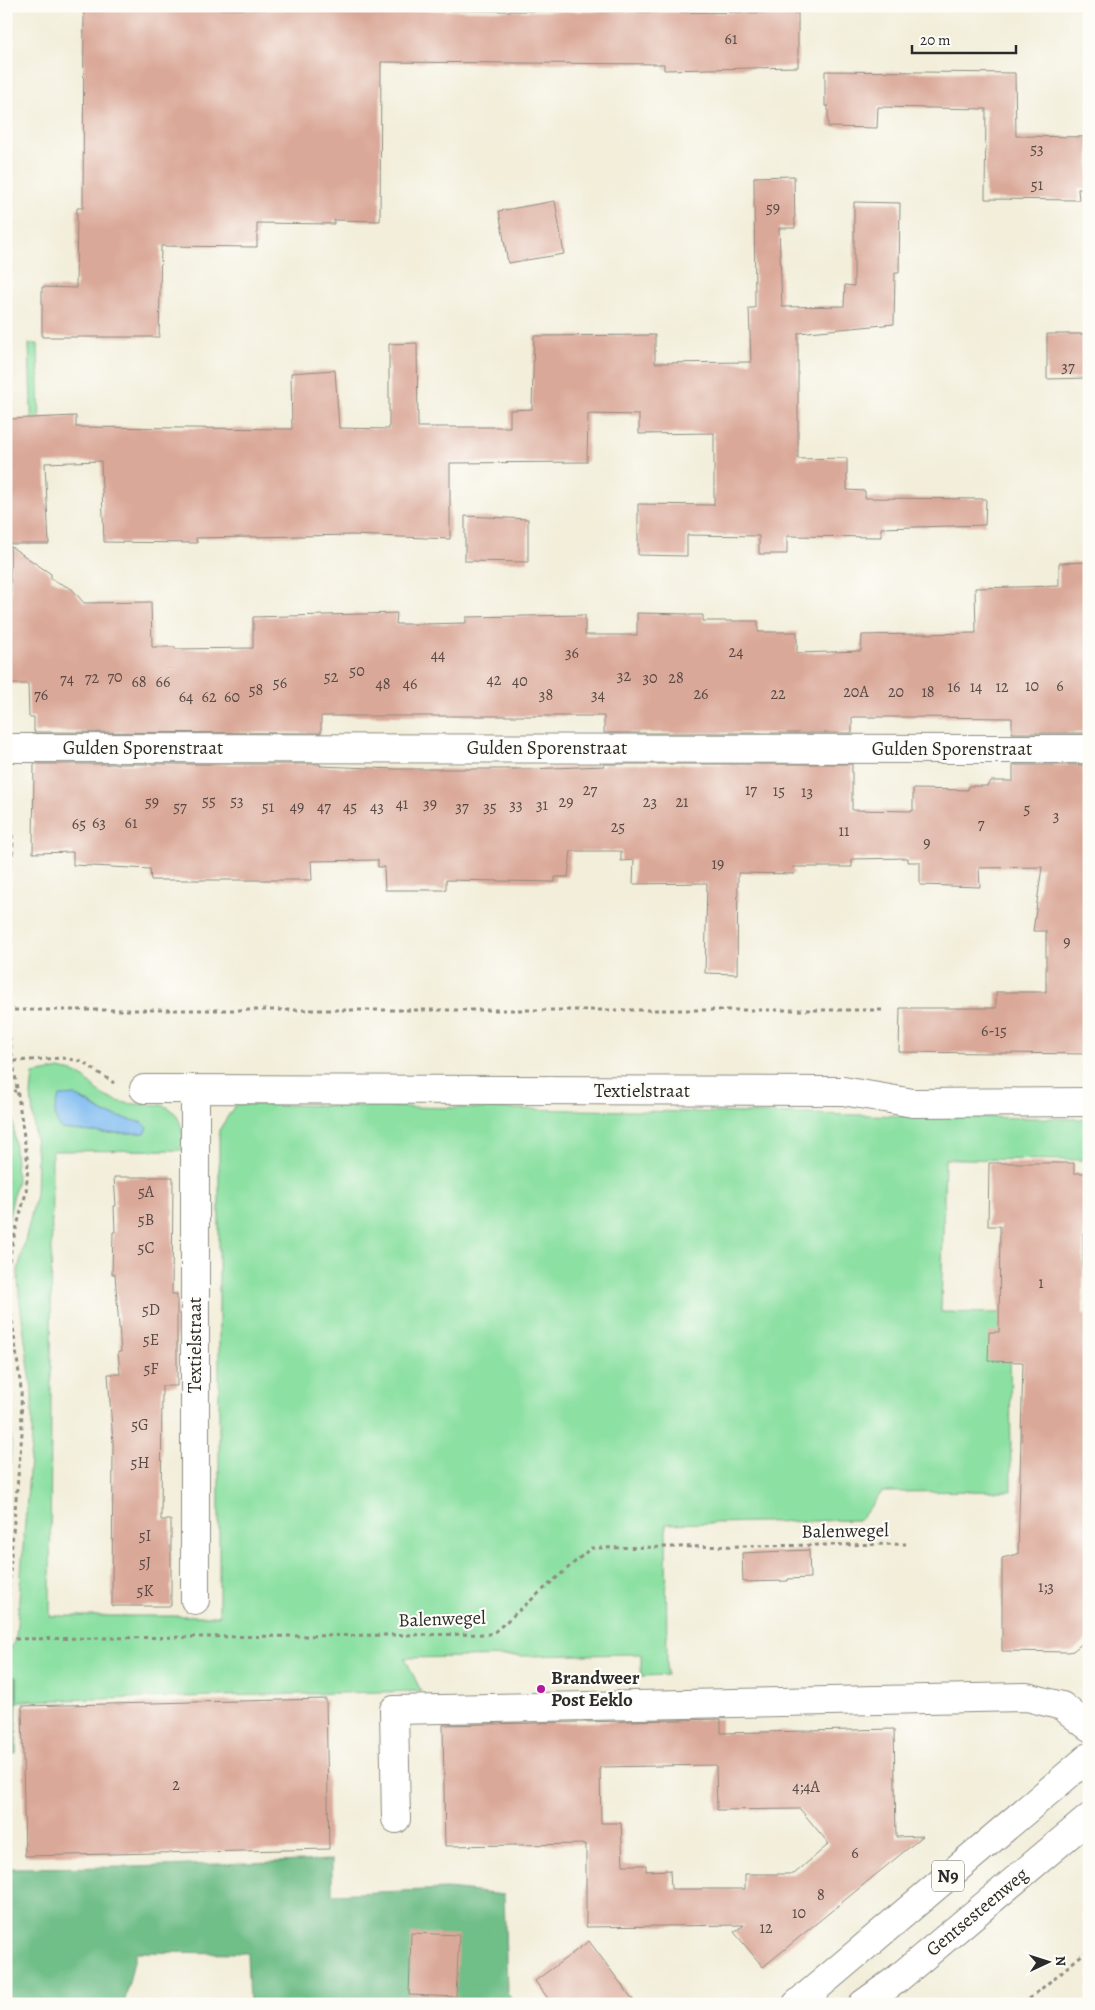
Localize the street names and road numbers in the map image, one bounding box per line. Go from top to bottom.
street label: Gulden Sporenstraat [63,735,223,761]
street label: Gulden Sporenstraat [467,735,627,761]
street label: Gulden Sporenstraat [872,736,1032,762]
street label: Textielstraat [594,1078,690,1104]
street label: Textielstraat [182,1297,208,1393]
street label: Balenwegel [801,1517,889,1545]
street label: Balenwegel [398,1604,487,1634]
road number: N9 [932,1860,964,1892]
street label: Gentsesteenweg [921,1861,1034,1962]

